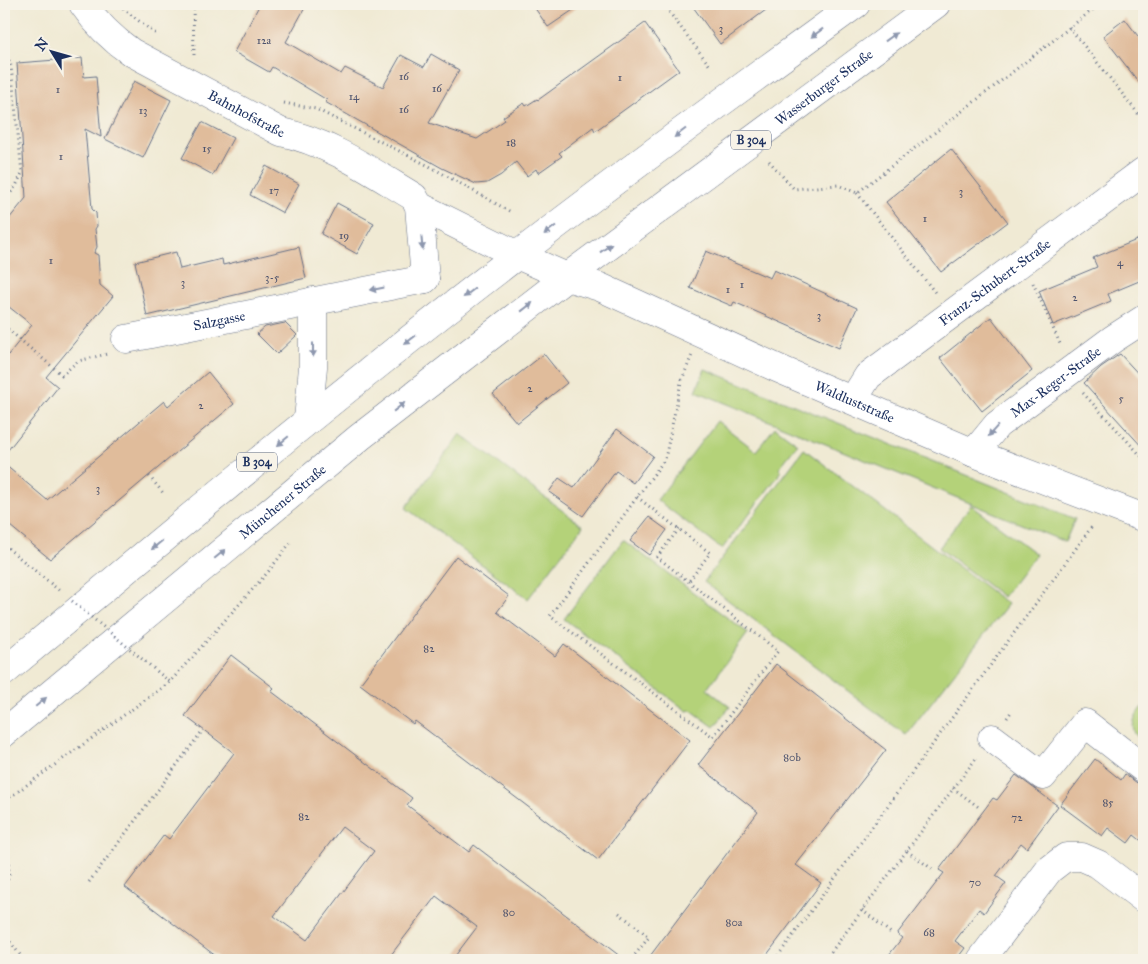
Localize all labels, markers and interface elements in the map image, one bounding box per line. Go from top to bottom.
house number: 3 [719,22,723,35]
one-way arrow [811,27,824,38]
north arrow [28,28,78,78]
one-way arrow [885,32,898,42]
house number: 12a [257,34,272,47]
text: N [32,35,52,54]
street label: Wasserburger Straße [772,45,876,129]
house number: 16 [399,70,409,83]
house number: 1 [618,71,622,84]
house number: 16 [432,82,442,95]
house number: 1 [56,83,60,96]
street label: Bahnhofstraße [205,86,286,141]
house number: 14 [349,90,360,103]
house number: 16 [399,103,409,116]
house number: 13 [139,104,147,117]
one-way arrow [673,128,687,138]
road number: B 304 [731,130,771,150]
house number: 18 [506,136,516,149]
house number: 15 [202,142,212,155]
house number: 1 [59,150,63,163]
house number: 17 [269,184,279,197]
house number: 3 [959,185,963,198]
house number: 1 [923,212,927,225]
one-way arrow [544,225,557,236]
house number: 19 [339,229,349,242]
one-way arrow [418,235,426,251]
street label: Franz-Schubert-Straße [935,235,1054,329]
one-way arrow [599,242,612,253]
house number: 1 [49,254,53,267]
house number: 4 [1117,256,1124,269]
house number: 3-5 [265,271,279,284]
house number: 3 [181,276,185,289]
house number: 1 [740,278,744,291]
house number: 1 [726,283,730,296]
one-way arrow [368,285,384,293]
one-way arrow [462,288,475,299]
house number: 2 [1072,291,1078,304]
one-way arrow [520,302,533,313]
street label: Salzgasse [192,307,247,334]
house number: 3 [817,309,821,322]
one-way arrow [404,334,417,345]
one-way arrow [309,342,317,358]
street label: Max-Reger-Straße [1007,342,1104,421]
street label: Waldluststraße [812,377,897,426]
house number: 2 [527,382,533,395]
house number: 5 [1118,392,1124,405]
house number: 2 [198,399,204,412]
one-way arrow [392,402,405,413]
one-way arrow [987,424,998,437]
one-way arrow [276,435,289,446]
road number: B 304 [237,452,277,472]
street label: Münchener Straße [235,460,329,543]
house number: 3 [96,482,100,495]
one-way arrow [151,539,164,550]
one-way arrow [213,548,226,559]
house number: 82 [423,642,435,655]
one-way arrow [35,697,47,708]
house number: 80b [783,751,801,764]
house number: 85 [1103,796,1113,809]
house number: 82 [298,810,310,823]
house number: 72 [1011,811,1023,824]
house number: 70 [969,876,981,889]
house number: 80 [503,906,515,919]
house number: 80a [726,916,743,929]
house number: 68 [923,926,935,939]

